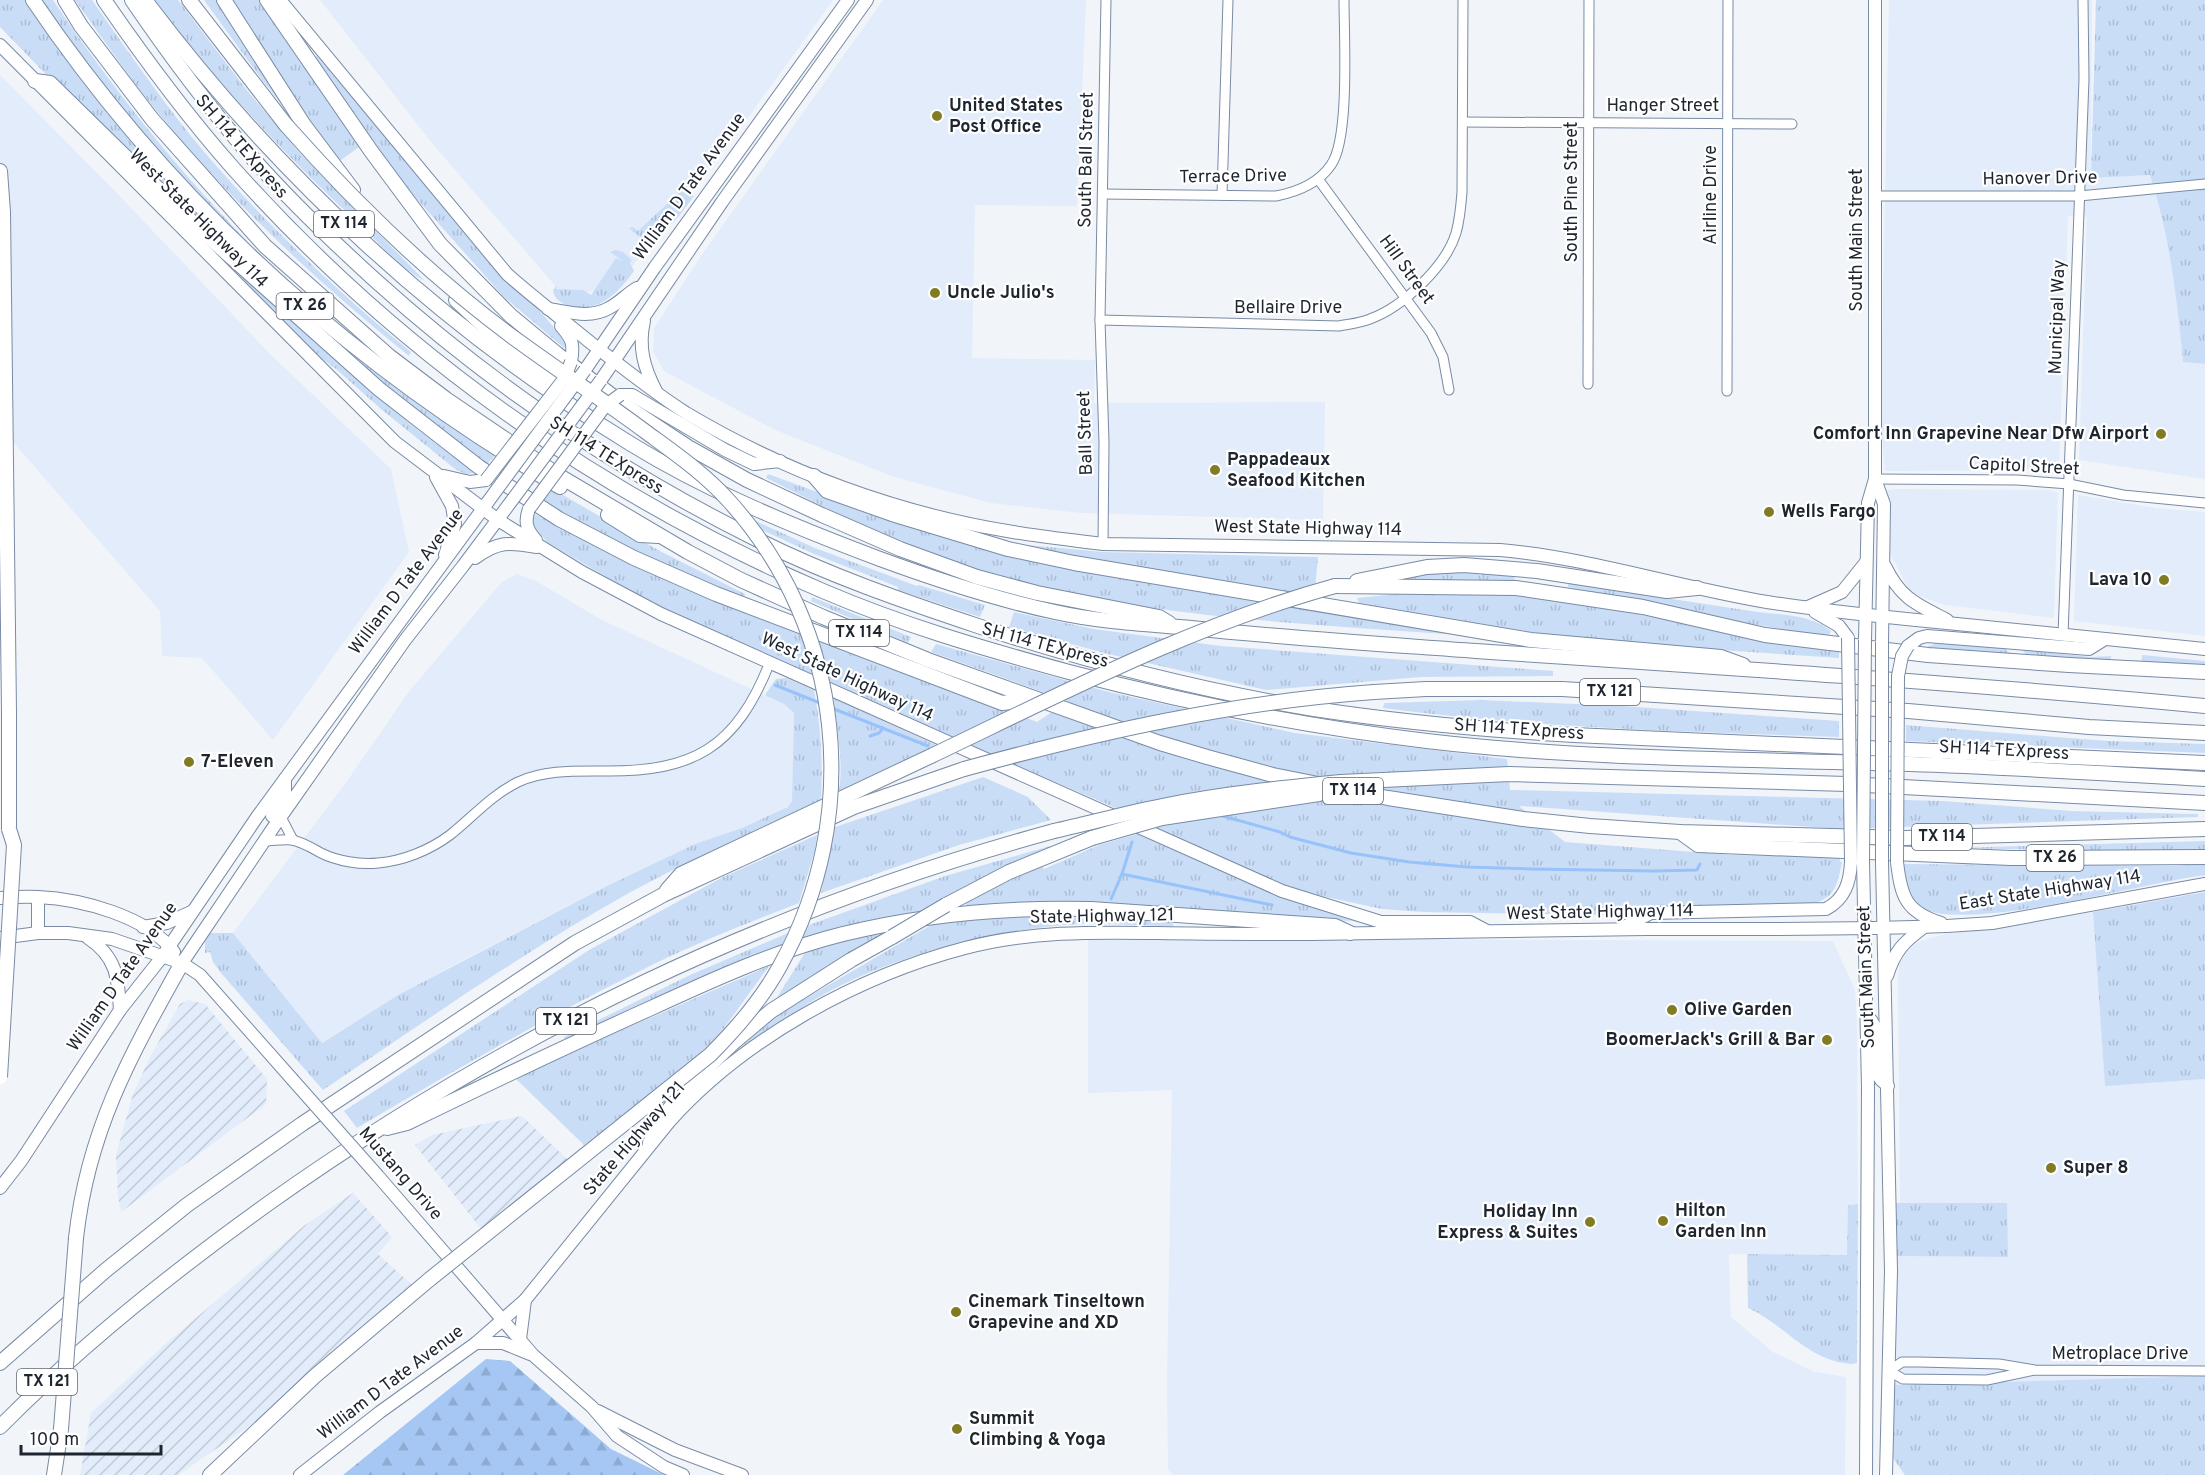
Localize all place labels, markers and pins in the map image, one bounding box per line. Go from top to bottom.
place label: United States Post Office [949,95,1063,139]
marker: United States Post Office [930,109,944,123]
place label: Uncle Julio's [947,282,1055,305]
marker: Uncle Julio's [928,286,942,300]
place label: Comfort Inn Grapevine Near Dfw Airport [1813,423,2149,446]
marker: Comfort Inn Grapevine Near Dfw Airport [2154,427,2168,441]
place label: Pappadeaux Seafood Kitchen [1227,449,1365,493]
marker: Pappadeaux Seafood Kitchen [1208,463,1222,477]
place label: Wells Fargo [1781,501,1876,524]
marker: Wells Fargo [1762,505,1776,519]
place label: Lava 10 [2089,569,2152,592]
marker: Lava 10 [2157,573,2171,587]
place label: 7-Eleven [201,751,274,774]
marker: 7-Eleven [182,755,196,769]
place label: Olive Garden [1684,999,1792,1022]
marker: Olive Garden [1665,1003,1679,1017]
place label: BoomerJack's Grill & Bar [1606,1029,1815,1052]
marker: BoomerJack's Grill & Bar [1820,1033,1834,1047]
place label: Super 8 [2063,1157,2129,1180]
marker: Super 8 [2044,1161,2058,1175]
place label: Hilton Garden Inn [1675,1200,1767,1244]
place label: Holiday Inn Express & Suites [1437,1201,1578,1245]
marker: Hilton Garden Inn [1656,1214,1670,1228]
marker: Holiday Inn Express & Suites [1583,1215,1597,1229]
place label: Cinemark Tinseltown Grapevine and XD [968,1291,1145,1335]
marker: Cinemark Tinseltown Grapevine and XD [949,1305,963,1319]
place label: Summit Climbing & Yoga [969,1408,1106,1452]
marker: Summit Climbing & Yoga [950,1422,964,1436]

